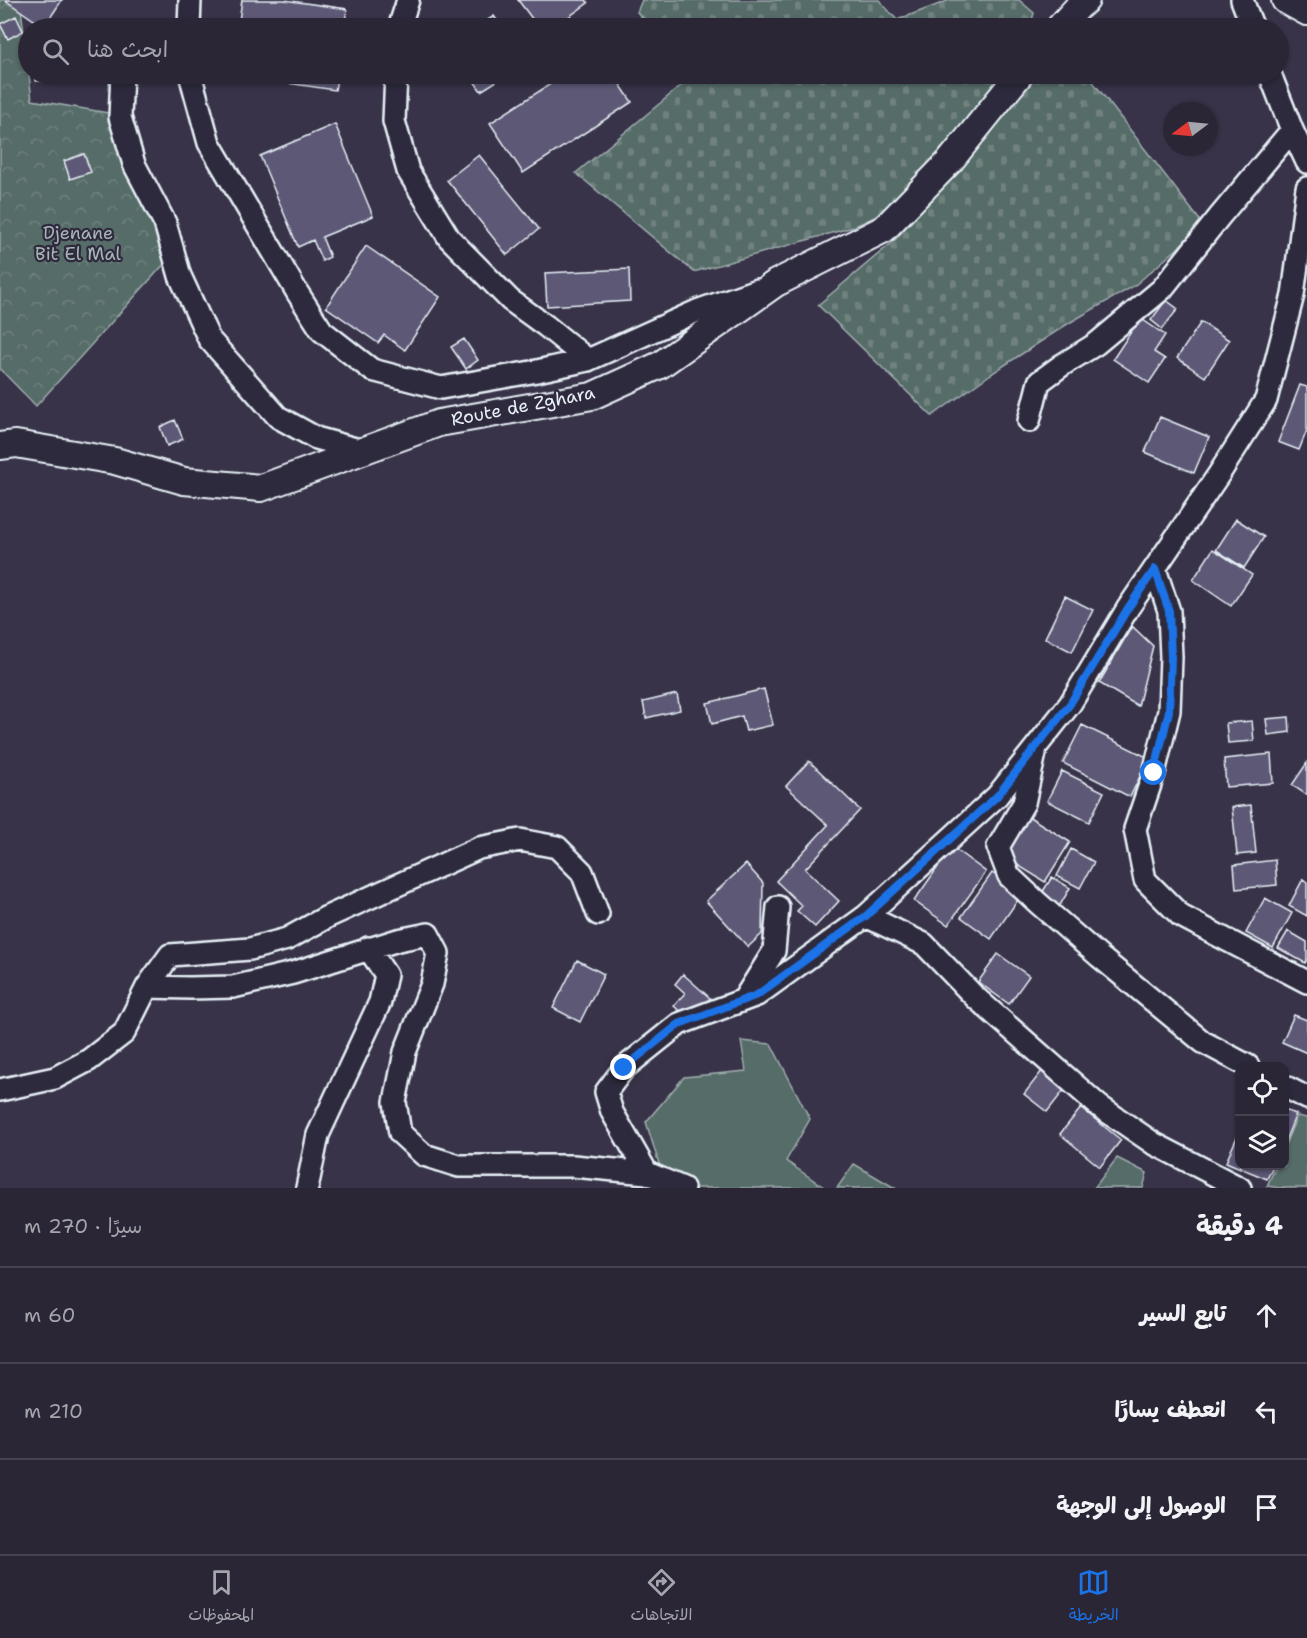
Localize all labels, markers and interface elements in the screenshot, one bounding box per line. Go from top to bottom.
search box [18,18,1289,84]
icon: search [39,35,72,68]
text: ابحث هنا [87,35,168,64]
north arrow [1163,102,1217,156]
park label: Djenane Bit El Mal [35,221,122,266]
street label: Route de Zghara [449,380,597,432]
route start [1140,759,1166,785]
route end [610,1054,636,1080]
map controls [1235,1062,1289,1170]
button: locate [1235,1062,1289,1116]
button: layers [1235,1116,1289,1170]
text: 4 دقيقة [1196,1208,1283,1243]
text: سيرًا · 270 m [24,1213,142,1239]
text: تابع السير [1140,1299,1226,1328]
icon: ahead [1250,1299,1283,1332]
text: 60 m [24,1302,76,1328]
text: انعطف يسارًا [1114,1395,1226,1424]
icon: left [1250,1395,1283,1428]
text: 210 m [24,1398,83,1424]
text: الوصول إلى الوجهة [1056,1491,1226,1520]
icon: arrive [1250,1491,1283,1524]
tab: المحفوظات [188,1566,254,1629]
tab: الاتجاهات [631,1566,692,1629]
tab: الخريطة [1069,1566,1119,1629]

